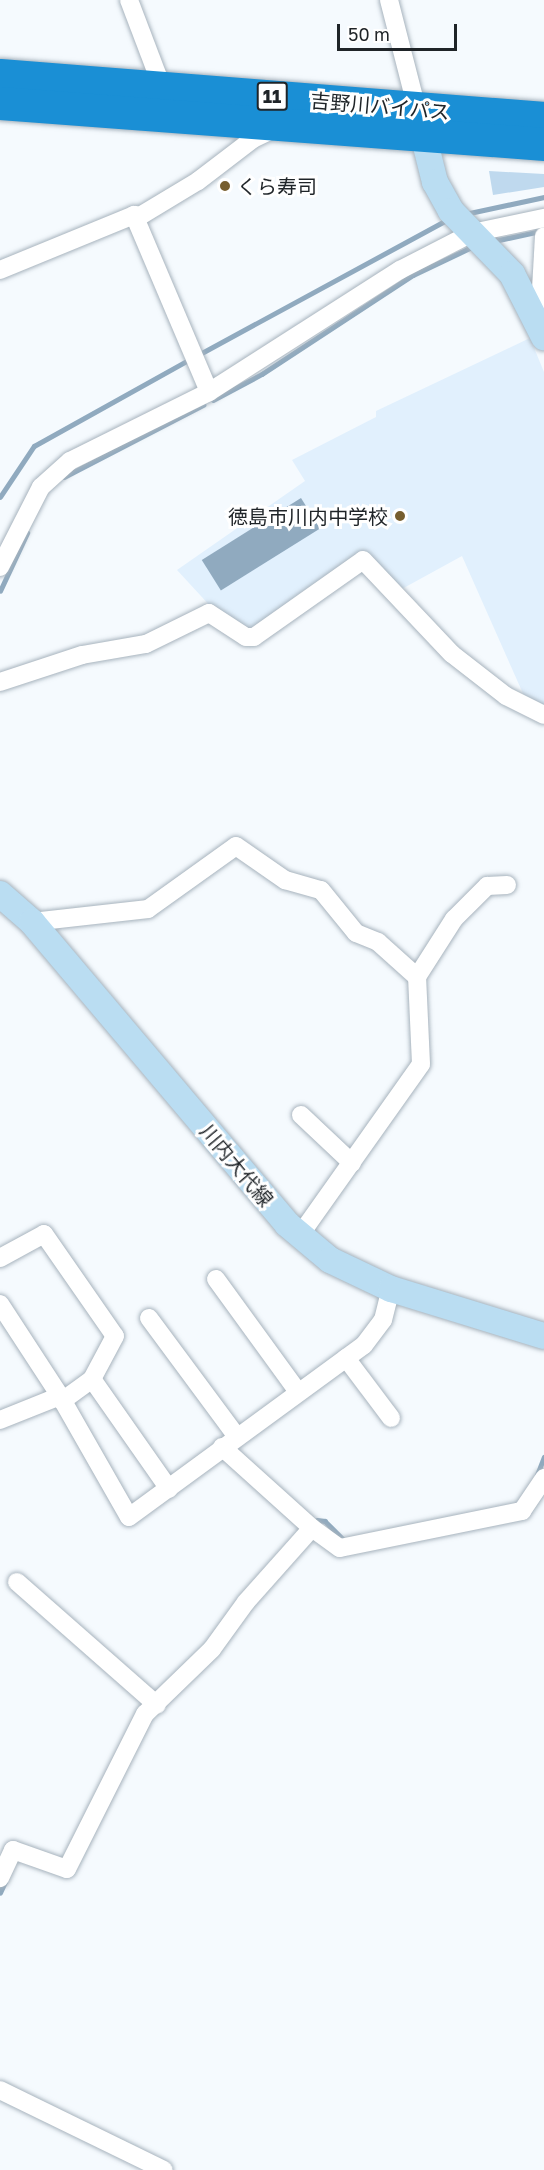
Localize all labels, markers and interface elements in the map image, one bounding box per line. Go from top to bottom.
scale bar [340,12,460,50]
text: 50 m [348,23,390,45]
road number: 11 [256,81,288,111]
street label: 吉野川バイパス [309,88,451,124]
place label: くら寿司 [237,174,317,198]
marker: くら寿司 [218,179,232,193]
place label: 徳島市川内中学校 [228,504,388,528]
marker: 徳島市川内中学校 [393,509,407,523]
street label: 川内大代線 [196,1119,278,1211]

